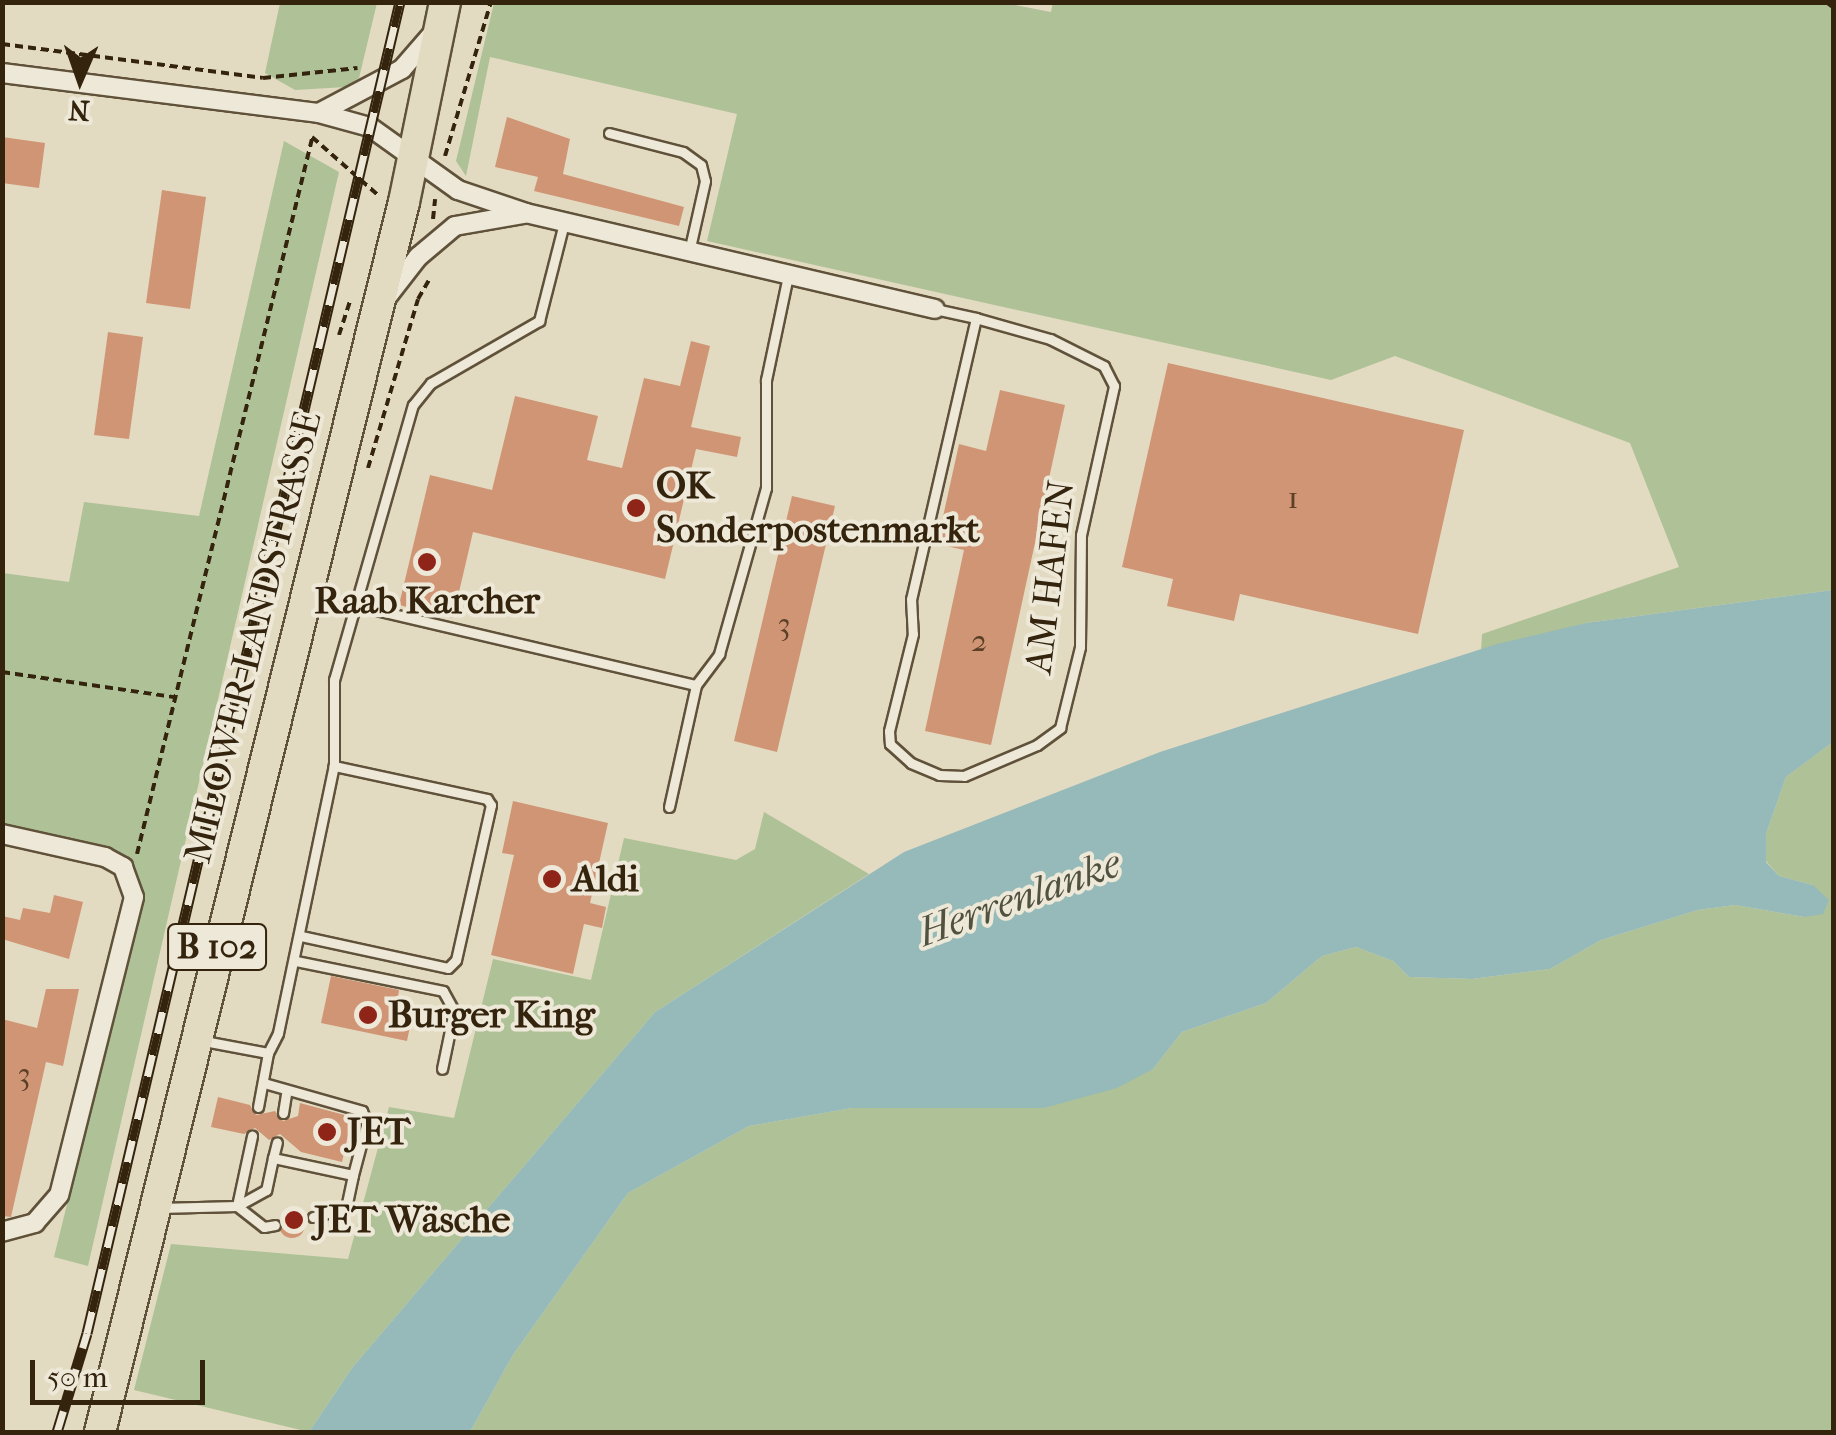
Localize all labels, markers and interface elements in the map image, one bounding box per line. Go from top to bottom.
north arrow [30,30,130,130]
text: N [68,94,90,127]
street label: MILOWER LANDSTRASSE [175,407,331,867]
place label: OK Sonderpostenmarkt [656,463,980,552]
street label: AM HAFEN [1016,478,1084,676]
house number: 1 [1287,479,1299,517]
marker: OK Sonderpostenmarkt [625,497,647,519]
marker: Raab Karcher [416,551,438,573]
place label: Raab Karcher [314,578,540,624]
house number: 3 [777,605,791,643]
house number: 2 [971,622,987,660]
water label: Herrenlanke [911,839,1127,957]
place label: Aldi [572,856,639,902]
marker: Aldi [541,868,563,890]
road number: B 102 [167,917,267,977]
place label: Burger King [388,992,595,1038]
marker: Burger King [357,1004,379,1026]
house number: 3 [17,1055,31,1093]
place label: JET [347,1109,410,1155]
marker: JET [316,1121,338,1143]
place label: JET Wäsche [314,1197,510,1243]
marker: JET Wäsche [283,1209,305,1231]
scale bar [35,1340,210,1402]
text: 50 m [47,1360,108,1395]

